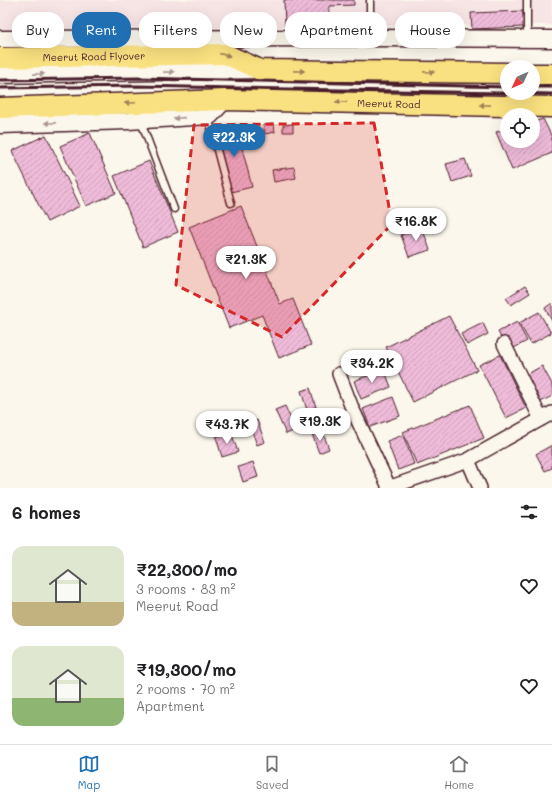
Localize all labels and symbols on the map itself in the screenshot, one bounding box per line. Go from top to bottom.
street label: Meerut Road Flyover [43,48,145,64]
one-way arrow [219,53,232,59]
north arrow [500,60,540,100]
one-way arrow [293,68,306,74]
one-way arrow [163,69,176,75]
one-way arrow [423,69,436,75]
one-way arrow [33,71,46,77]
street label: Meerut Road [357,96,421,111]
one-way arrow [334,99,347,105]
one-way arrow [124,100,136,107]
one-way arrow [478,102,491,108]
one-way arrow [172,115,185,121]
one-way arrow [43,120,56,126]
pin: ₹22.3K [201,124,267,158]
pin: ₹16.8K [383,208,449,242]
pin: ₹21.3K [213,246,279,280]
pin: ₹34.2K [339,350,405,384]
pin: ₹19.3K [287,408,353,442]
pin: ₹43.7K [194,411,260,445]

